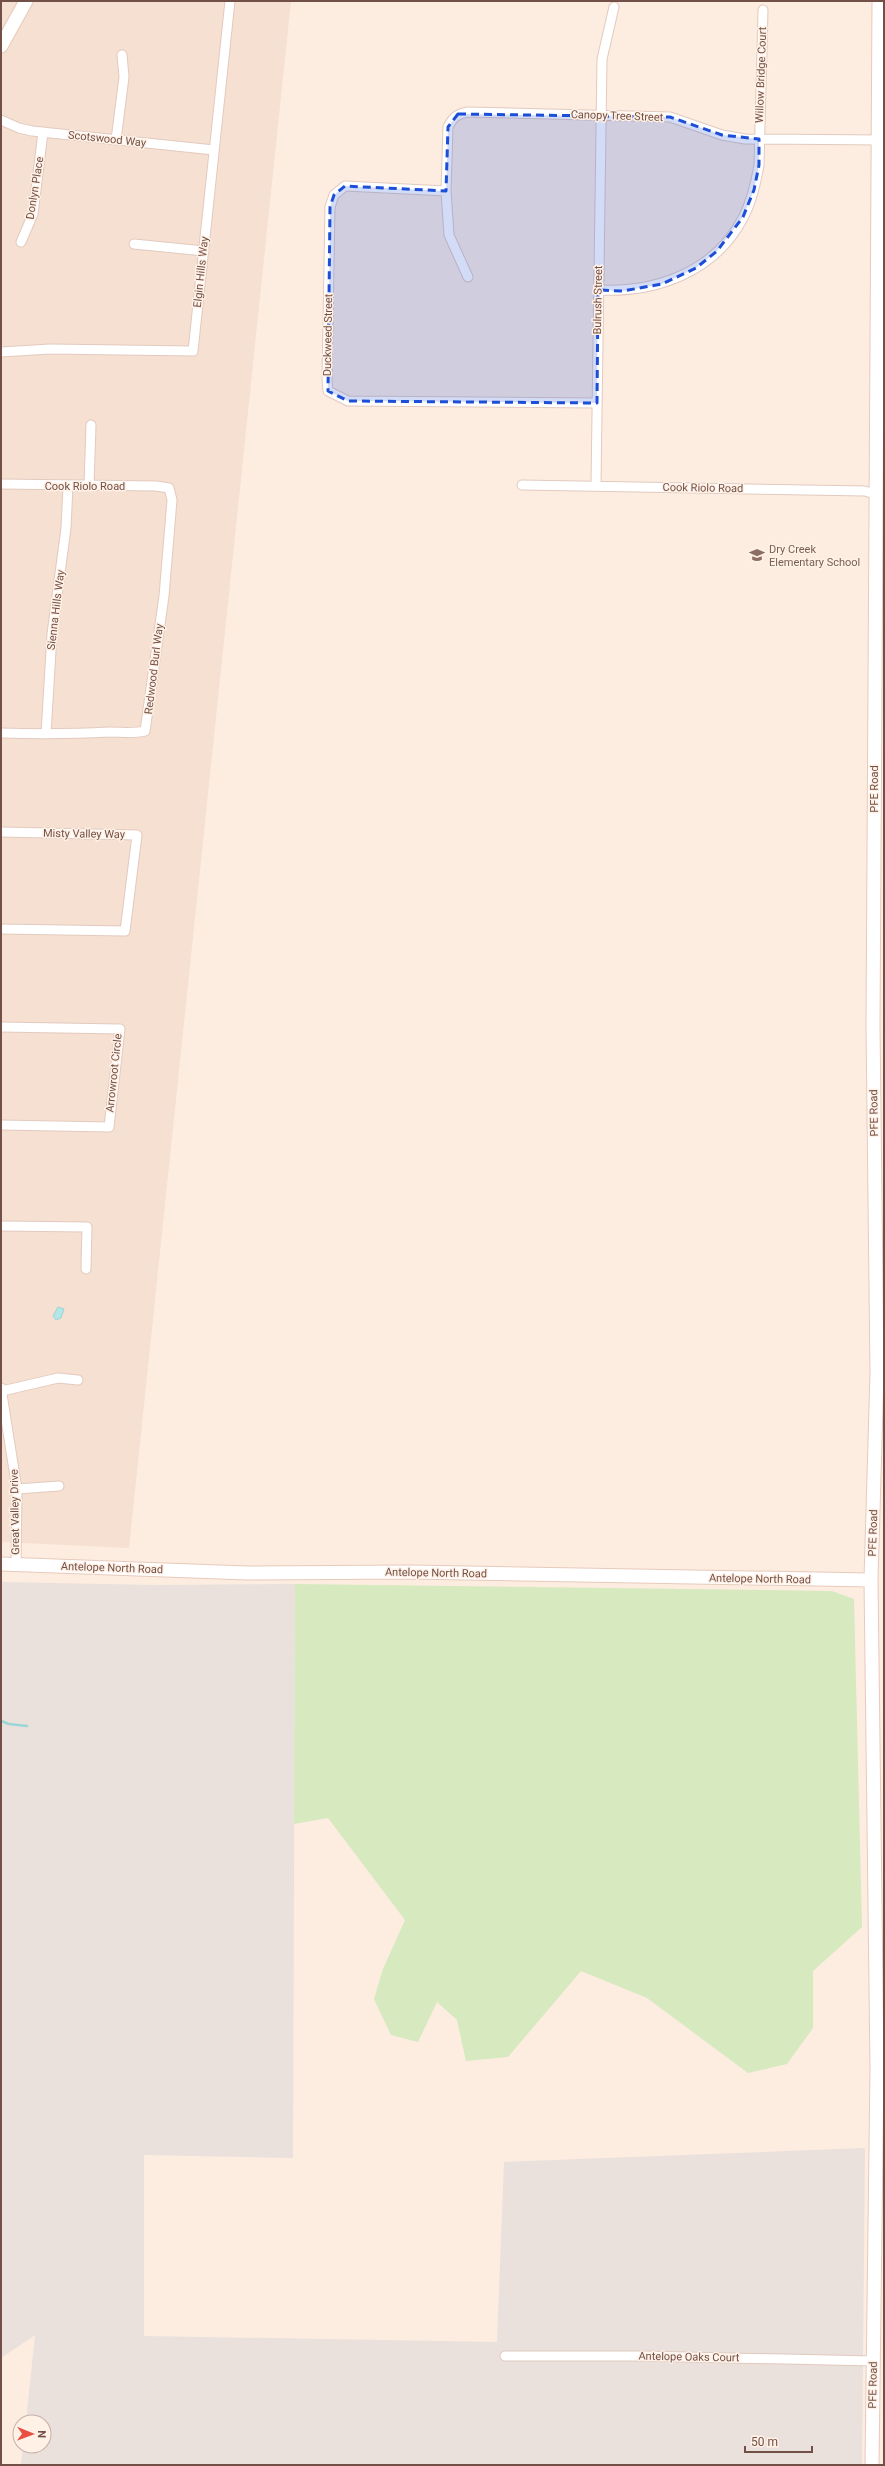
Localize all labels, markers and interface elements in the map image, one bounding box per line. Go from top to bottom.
street label: Willow Bridge Court [753,26,769,123]
street label: Canopy Tree Street [571,108,664,124]
street label: Scotswood Way [67,128,147,150]
street label: Donlyn Place [24,155,46,220]
street label: Elgin Hills Way [191,235,211,308]
street label: Bulrush Street [591,265,605,335]
street label: Duckweed Street [321,293,335,376]
street label: Cook Riolo Road [45,480,125,493]
street label: Cook Riolo Road [663,481,743,495]
place label: Dry Creek Elementary School [769,543,860,569]
school or university icon: Dry Creek Elementary School [748,546,766,564]
street label: Sienna Hills Way [45,568,67,651]
street label: Redwood Burl Way [142,622,166,715]
street label: PFE Road [868,765,881,813]
street label: Misty Valley Way [43,827,126,841]
street label: Arrowroot Circle [103,1033,125,1113]
street label: PFE Road [867,1089,881,1137]
street label: Great Valley Drive [8,1469,22,1555]
street label: PFE Road [866,1509,880,1557]
street label: Antelope North Road [61,1560,163,1576]
street label: Antelope North Road [385,1566,487,1580]
street label: Antelope North Road [709,1572,811,1586]
street label: Antelope Oaks Court [638,2350,740,2364]
street label: PFE Road [866,2361,880,2409]
north arrow [12,2414,52,2454]
scale bar [745,2428,812,2454]
text: N [35,2430,48,2438]
text: 50 m [751,2435,778,2449]

